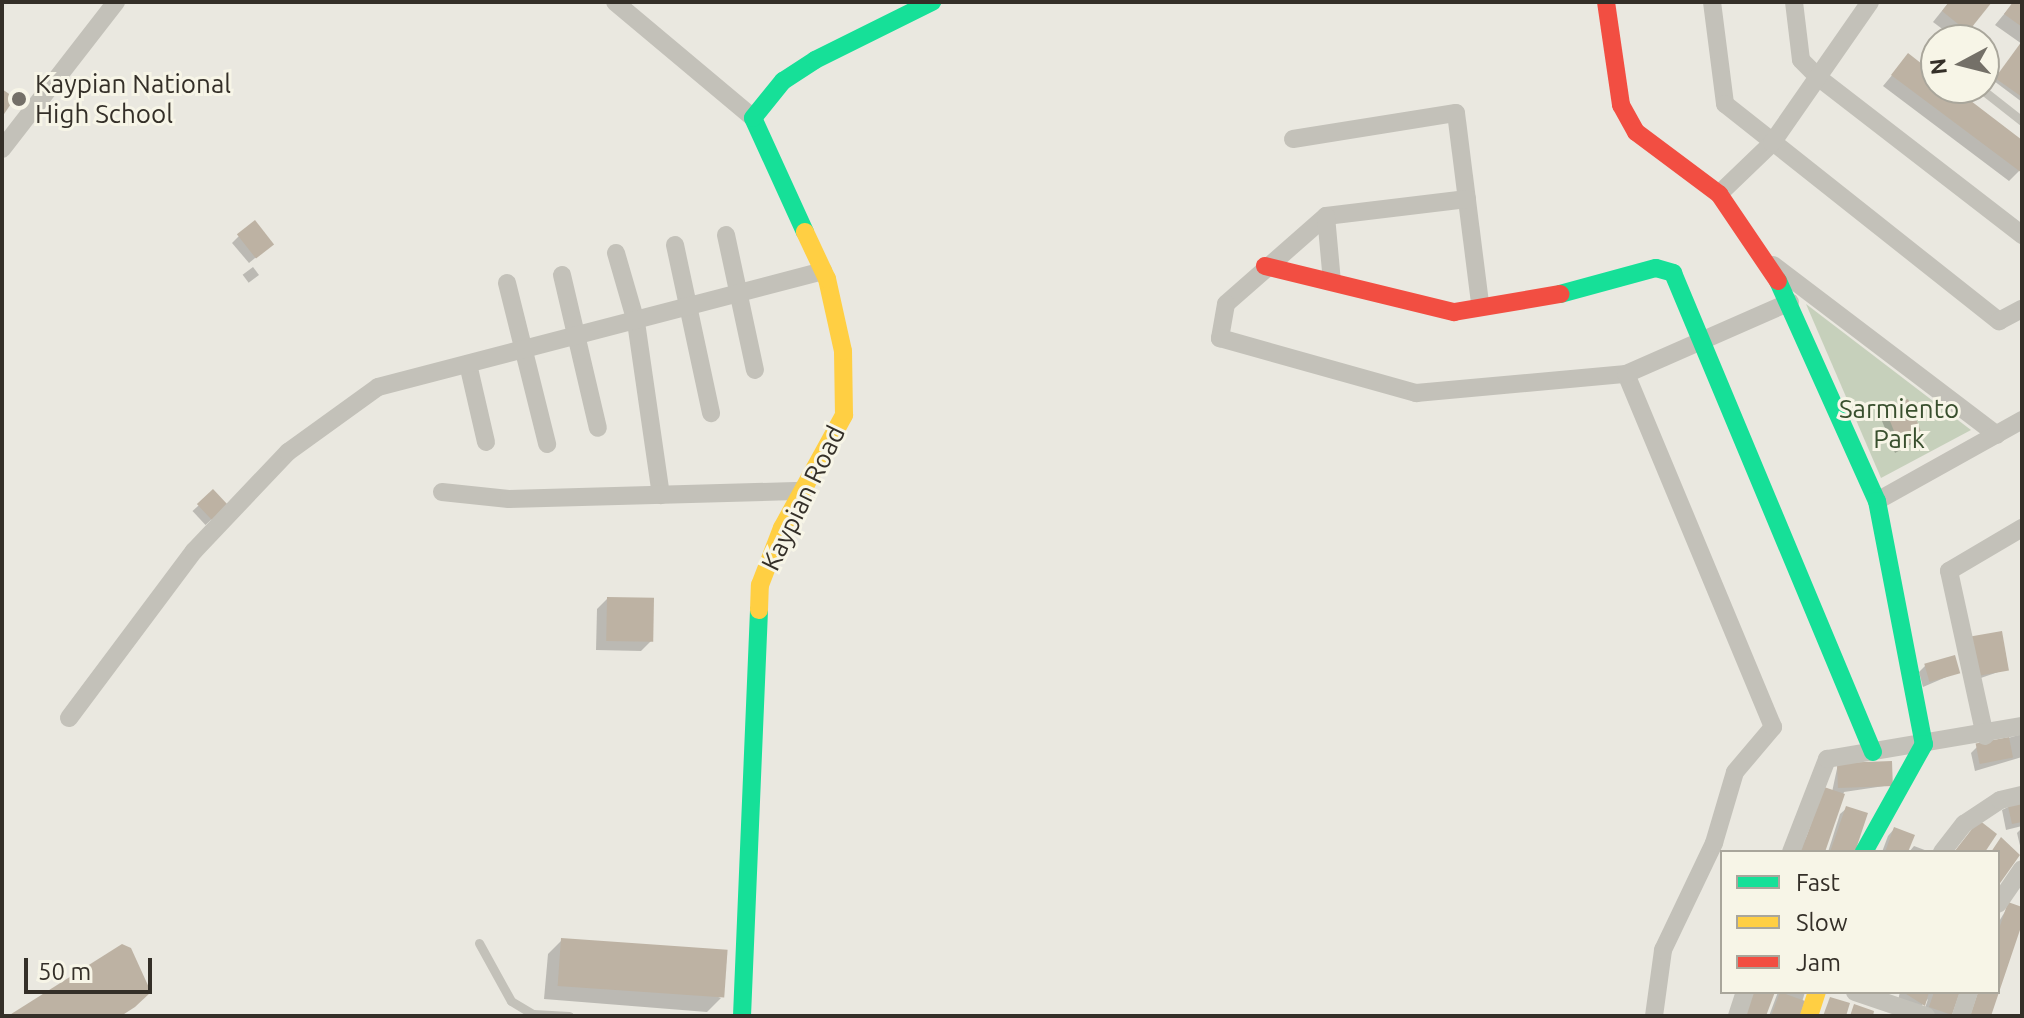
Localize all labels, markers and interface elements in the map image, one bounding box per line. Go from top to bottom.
north arrow [1920,24,2000,104]
text: N [1924,57,1951,76]
place label: Kaypian National High School [35,68,231,130]
marker: Kaypian National High School [10,90,28,108]
park label: Sarmiento Park [1839,393,1959,454]
street label: Kaypian Road [755,420,851,576]
legend [1720,850,2000,994]
text: Fast [1796,869,1840,896]
text: Slow [1796,909,1848,936]
scale bar [28,942,156,992]
text: Jam [1796,949,1841,976]
text: 50 m [38,958,91,985]

